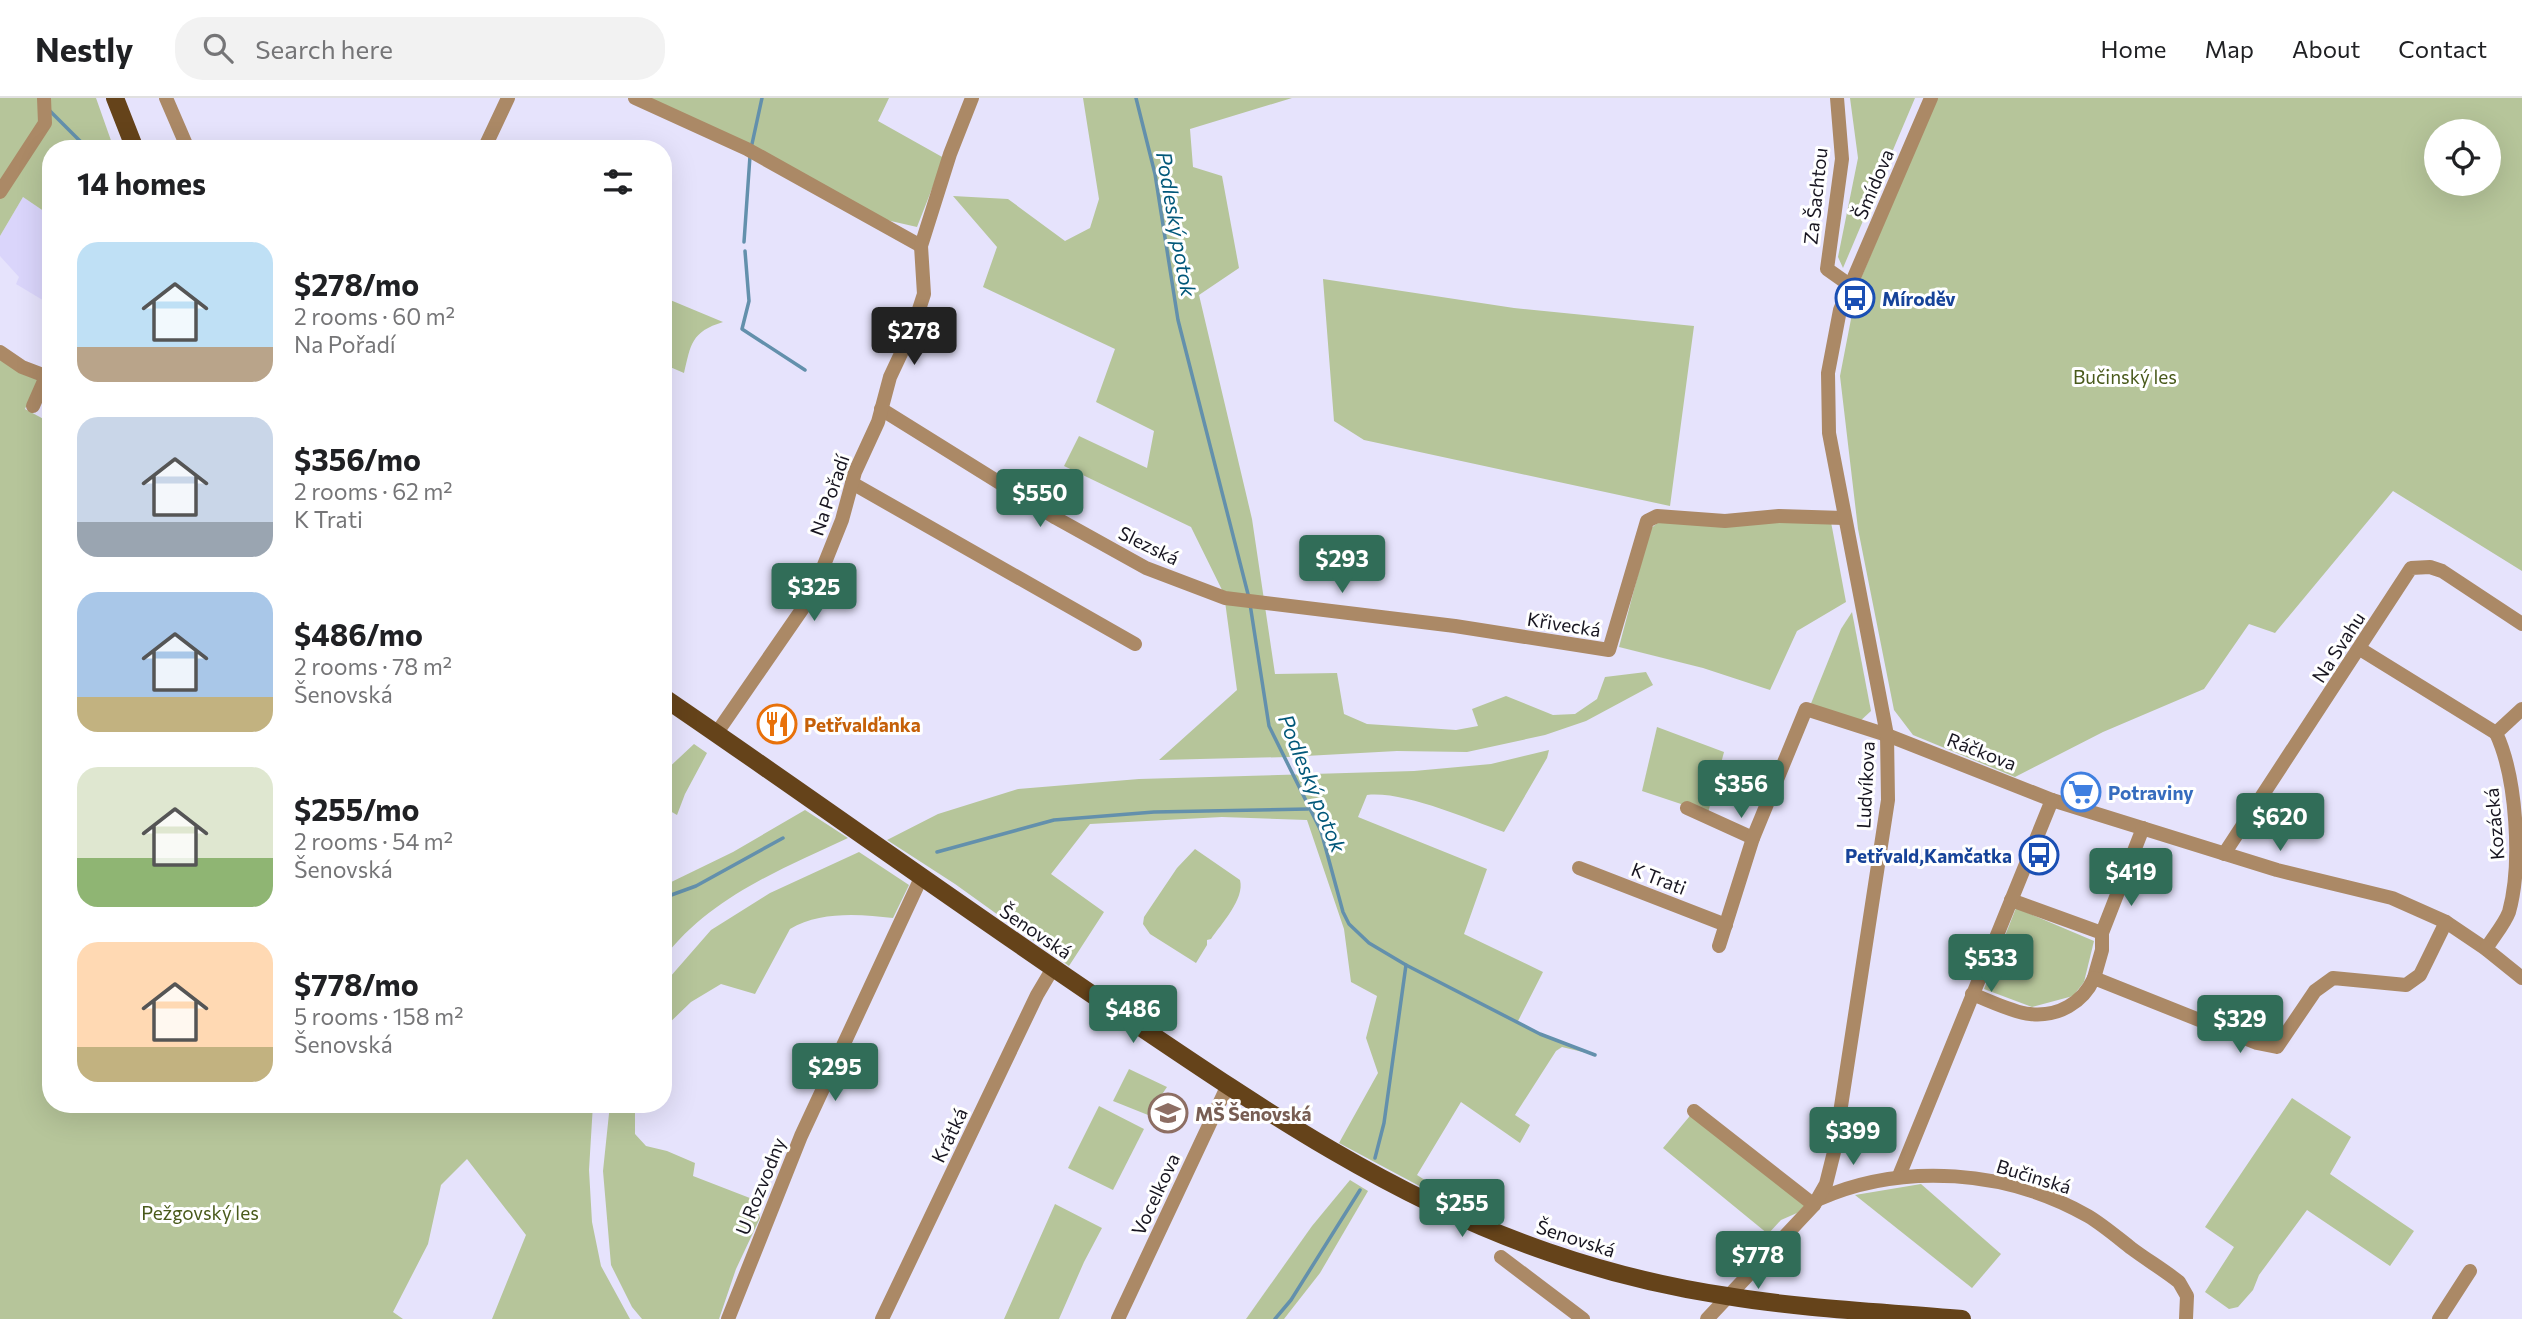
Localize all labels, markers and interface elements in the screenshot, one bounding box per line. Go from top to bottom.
search box [175,17,665,80]
text: Nestly [35,28,133,69]
icon: search [199,29,237,67]
text: Search here [255,33,393,64]
text: Home [2101,34,2167,63]
text: Map [2205,34,2254,63]
text: About [2292,34,2360,63]
text: Contact [2398,34,2487,63]
map controls [2424,119,2501,196]
button: locate [2424,119,2501,196]
street label: Šmídova [1847,145,1898,223]
street label: Za Šachtou [1797,146,1832,246]
water label: Podleský potok [1152,150,1202,299]
icon: filters [599,163,637,201]
text: 14 homes [77,164,206,201]
text: $278/mo [294,265,419,302]
icon: home [133,270,217,354]
bus stop icon: Míroděv [1834,277,1876,319]
place label: Míroděv [1882,287,1956,310]
text: 2 rooms · 60 m² [294,302,455,330]
pin: $278 [873,308,955,367]
text: $278 [888,316,940,344]
text: Na Pořadí [294,330,396,358]
park label: Bučinský les [2073,365,2177,388]
text: $356/mo [294,440,421,477]
icon: home [133,445,217,529]
street label: Na Pořadí [804,450,854,538]
pin: $550 [999,470,1081,529]
text: 2 rooms · 62 m² [294,477,453,505]
text: $550 [1012,478,1068,506]
text: K Trati [294,505,363,533]
street label: Slezská [1115,521,1183,569]
pin: $293 [1301,536,1383,595]
text: $293 [1315,544,1369,572]
pin: $325 [773,564,855,623]
text: $325 [788,572,840,600]
street label: Křivecká [1526,607,1602,641]
street label: Na Svahu [2307,607,2369,687]
text: $486/mo [294,615,423,652]
icon: home [133,620,217,704]
text: 2 rooms · 78 m² [294,652,452,680]
text: Šenovská [294,680,393,708]
restaurant icon: Petřvalďanka [756,703,798,745]
water label: Podleský potok [1274,710,1352,856]
place label: Petřvalďanka [804,713,921,736]
street label: Ráčkova [1944,727,2020,775]
street label: Ludvíkova [1851,741,1879,829]
pin: $356 [1700,760,1782,820]
text: $356 [1714,769,1768,797]
supermarket icon: Potraviny [2060,771,2102,813]
place label: Potraviny [2108,781,2194,804]
street label: Kozácká [2479,787,2509,861]
text: $255/mo [294,790,419,827]
pin: $620 [2239,794,2321,853]
icon: home [133,795,217,879]
text: $620 [2252,802,2308,830]
text: 2 rooms · 54 m² [294,827,453,855]
bus stop icon: Petřvald,Kamčatka [2018,834,2060,876]
place label: Petřvald,Kamčatka [1845,844,2012,867]
pin: $419 [2090,848,2172,908]
text: Šenovská [294,855,393,883]
street label: K Trati [1628,857,1690,899]
text: $419 [2105,857,2157,885]
street label: Šenovská [996,898,1077,963]
pin: $533 [1950,934,2032,994]
text: $533 [1964,943,2018,971]
text: $778/mo [294,965,419,1002]
icon: home [133,970,217,1054]
pin: $486 [1092,986,1174,1045]
text: $486 [1105,994,1161,1022]
pin: $329 [2199,996,2281,1055]
text: 5 rooms · 158 m² [294,1002,463,1030]
text: $329 [2213,1004,2267,1032]
text: Šenovská [294,1030,393,1058]
pin: $295 [794,1044,876,1103]
text: $295 [808,1052,862,1080]
school or university icon: MŠ Šenovská [1147,1092,1189,1134]
place label: MŠ Šenovská [1195,1102,1312,1125]
street label: Krátká [926,1104,972,1166]
pin: $399 [1812,1108,1894,1167]
text: $399 [1826,1116,1881,1144]
street label: U Rozvodny [730,1134,790,1238]
street label: Vocelkova [1126,1149,1184,1239]
street label: Bučinská [1994,1154,2074,1198]
pin: $255 [1421,1180,1503,1239]
text: $255 [1435,1188,1489,1216]
park label: Pežgovský les [141,1201,259,1224]
street label: Šenovská [1534,1214,1619,1262]
pin: $778 [1717,1232,1799,1291]
text: $778 [1732,1240,1784,1268]

